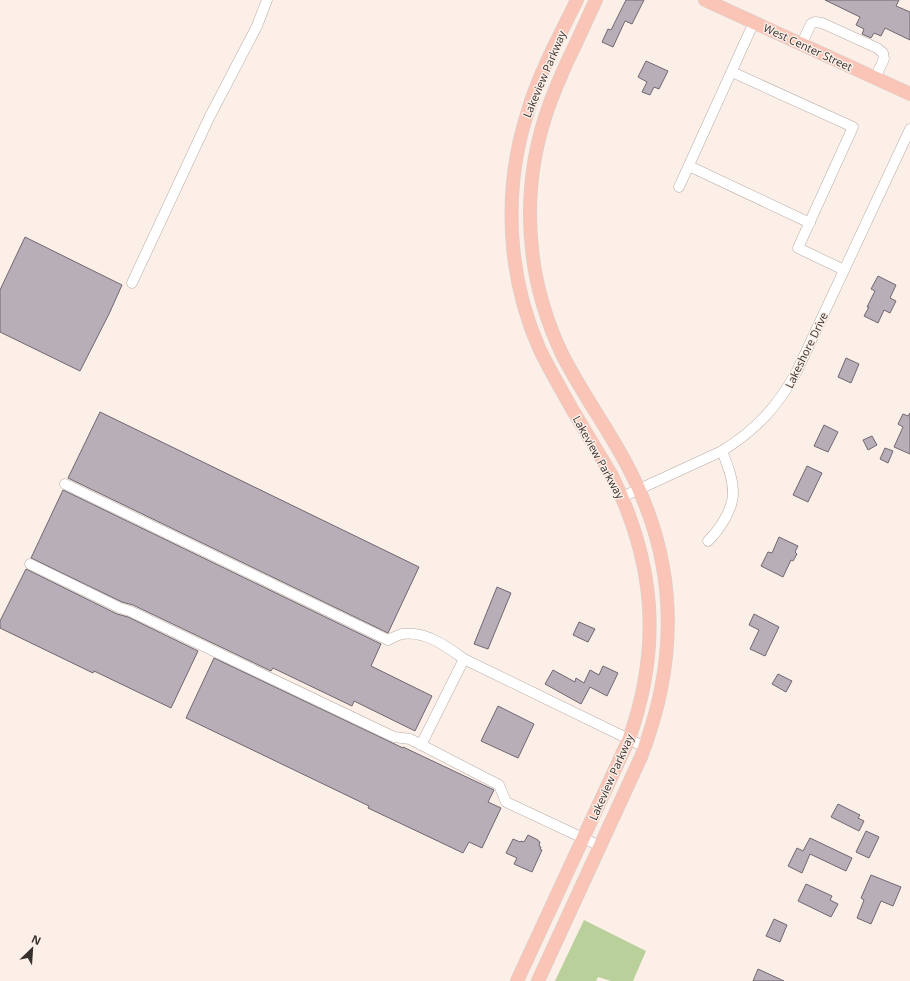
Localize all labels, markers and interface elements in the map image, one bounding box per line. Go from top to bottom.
street label: West Center Street [761,20,855,74]
street label: Lakeview Parkway [519,28,569,120]
street label: Lakeshore Drive [781,309,831,391]
street label: Lakeview Parkway [570,413,628,502]
street label: Lakeview Parkway [585,731,637,822]
north arrow [12,929,52,969]
text: N [29,931,44,948]

